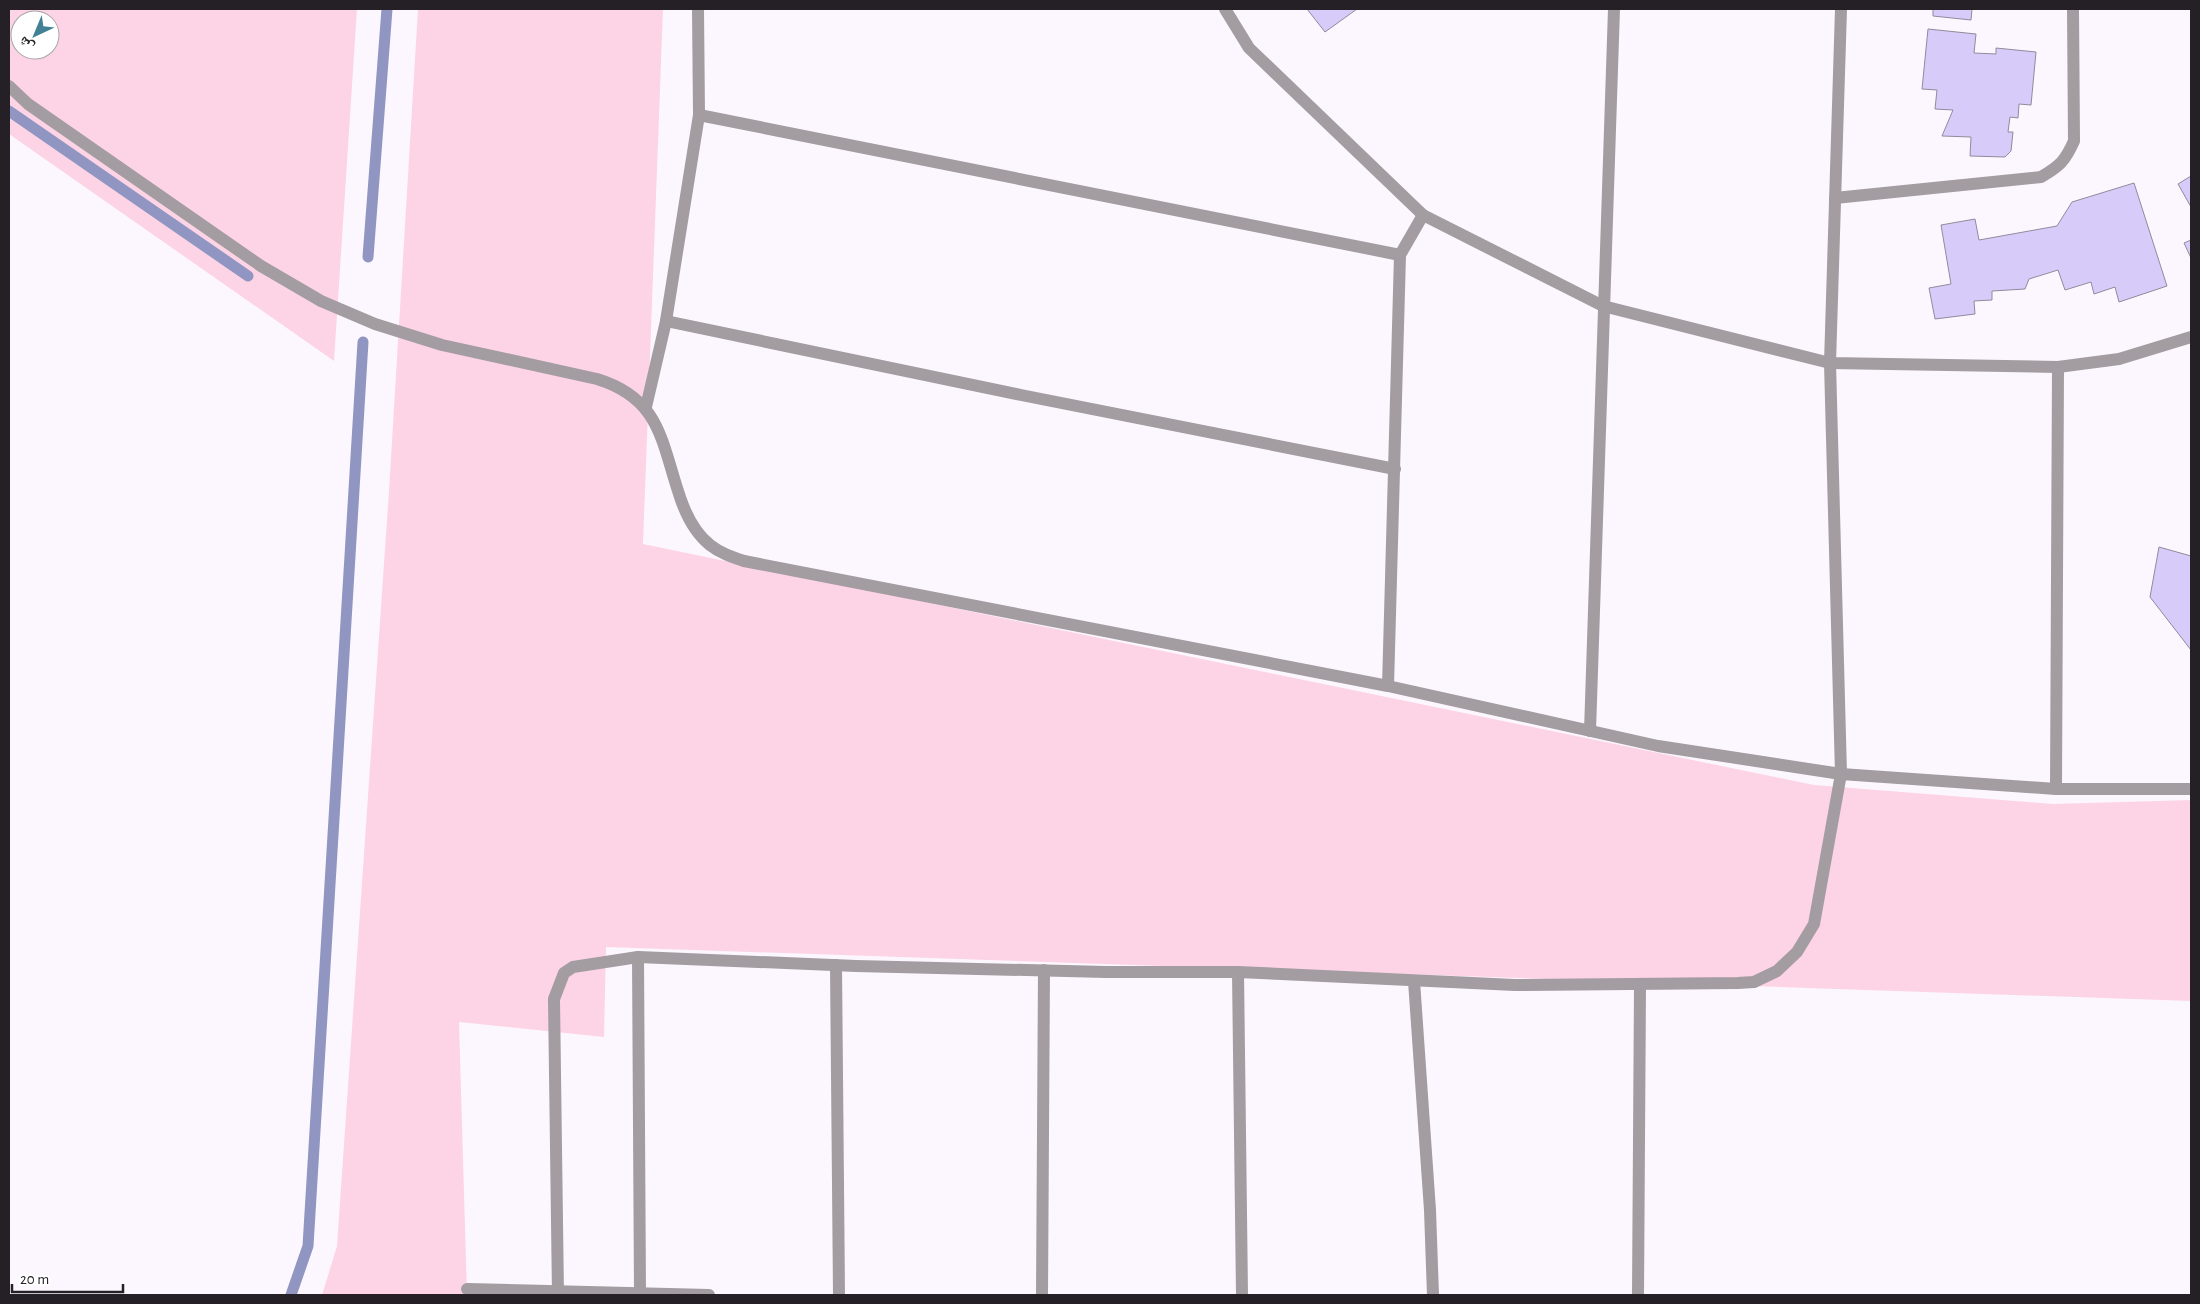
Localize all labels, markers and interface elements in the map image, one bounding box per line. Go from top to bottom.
north arrow [10,10,60,60]
text: ش [16,33,38,54]
scale bar [12,1262,124,1294]
text: 20 m [20,1272,49,1287]

